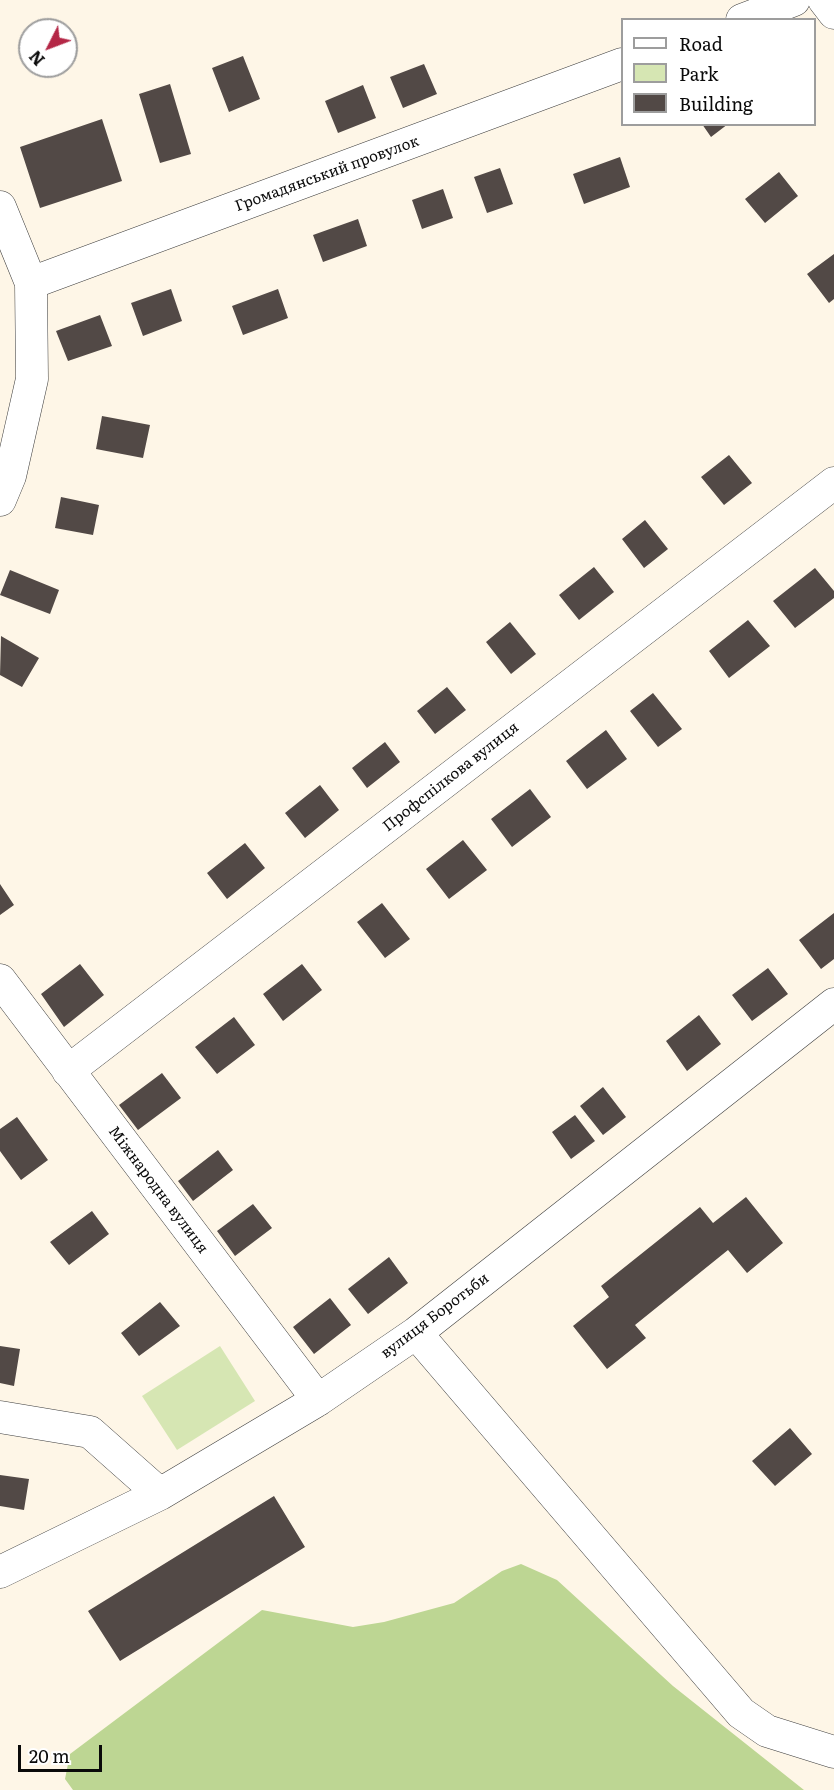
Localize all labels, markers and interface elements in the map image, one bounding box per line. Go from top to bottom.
north arrow [18,18,78,78]
legend [621,18,816,126]
text: Road [679,30,723,57]
text: N [23,46,50,72]
text: Park [679,60,718,87]
text: Building [679,90,753,117]
street label: Громадянський провулок [233,132,421,216]
street label: Профспілкова вулиця [380,718,522,836]
street label: Міжнародна вулиця [104,1123,212,1257]
street label: вулиця Боротьби [377,1269,493,1363]
scale bar [21,1733,105,1771]
text: 20 m [29,1742,70,1769]

